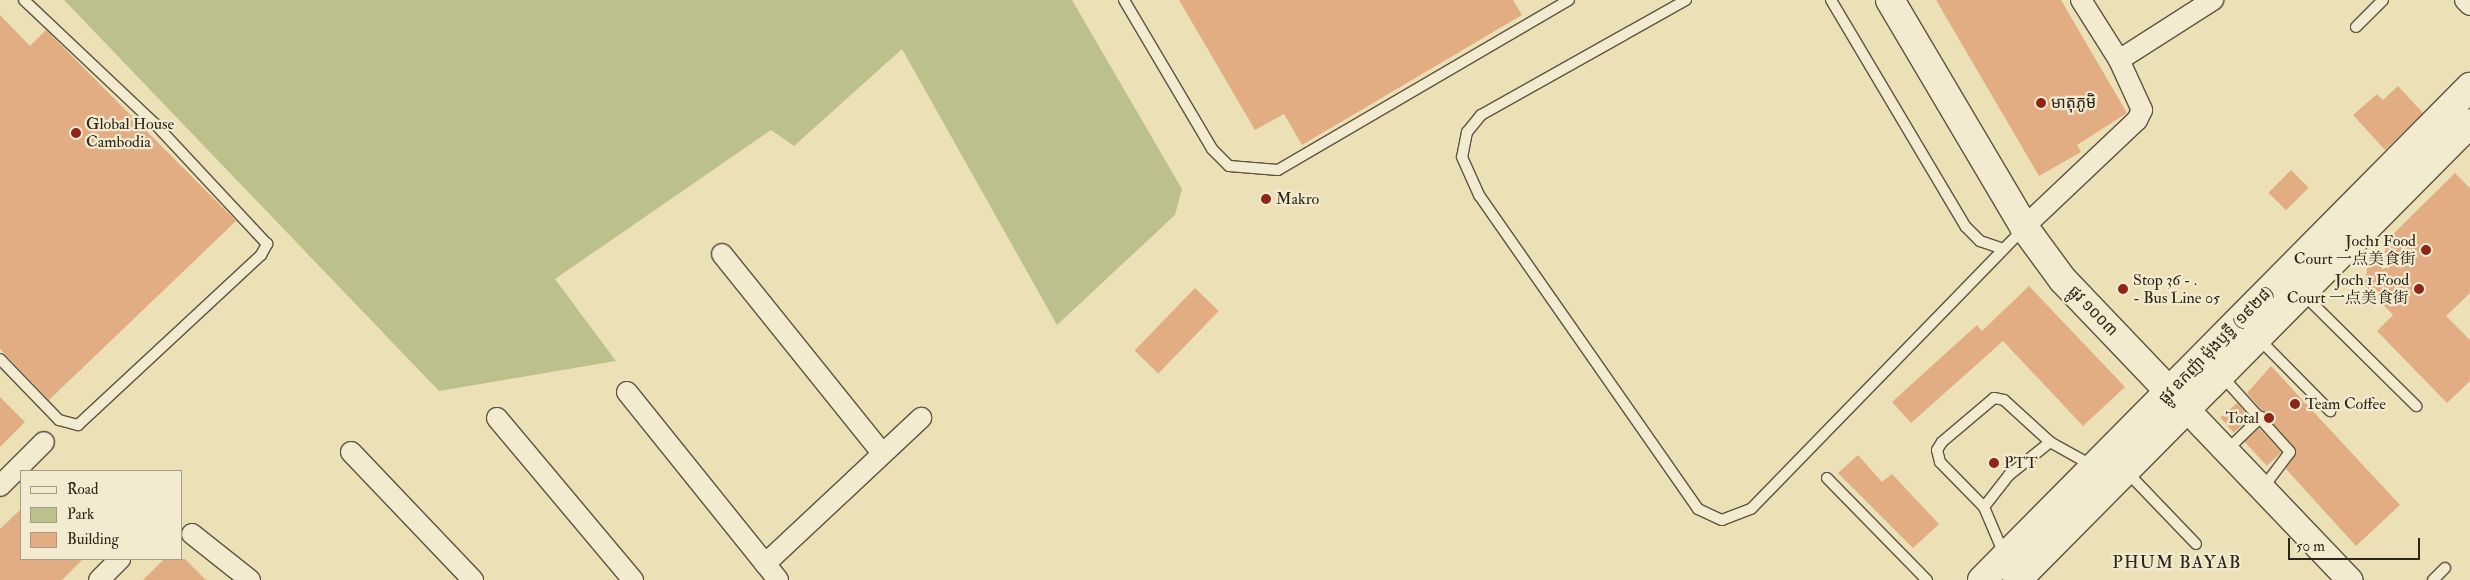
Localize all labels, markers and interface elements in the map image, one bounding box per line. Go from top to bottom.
place label: មាតុភូមិ [2051,93,2096,113]
marker: មាតុភូមិ [2035,97,2047,109]
place label: Global House Cambodia [86,114,174,152]
marker: Global House Cambodia [70,127,82,139]
place label: Makro [1276,189,1319,209]
marker: Makro [1260,193,1272,205]
place label: Joch1 Food Court 一点美食街 [2294,231,2416,269]
marker: Joch1 Food Court 一点美食街 [2420,244,2432,256]
place label: Stop 36 - . - Bus Line 05 [2133,270,2220,308]
place label: Joch 1 Food Court 一点美食街 [2287,270,2409,308]
street label: ផ្លូវ ១០០៣ [2064,282,2122,340]
street label: ផ្លូវ ឧកញ៉ា ម៉ុងឫទ្ធី (១៩២៨) [2155,282,2277,408]
marker: Stop 36 - . - Bus Line 05 [2117,283,2129,295]
marker: Joch 1 Food Court 一点美食街 [2413,283,2425,295]
place label: Team Coffee [2305,394,2386,414]
marker: Team Coffee [2289,398,2301,410]
place label: Total [2226,408,2259,428]
marker: Total [2263,412,2275,424]
place label: PTT [2004,453,2038,473]
marker: PTT [1988,457,2000,469]
legend [20,470,182,560]
text: Road [67,480,98,499]
text: Park [67,505,94,524]
scale bar [2290,528,2422,560]
text: Building [67,530,119,549]
text: 50 m [2296,537,2325,556]
district label: PHUM BAYAB [2111,552,2243,574]

